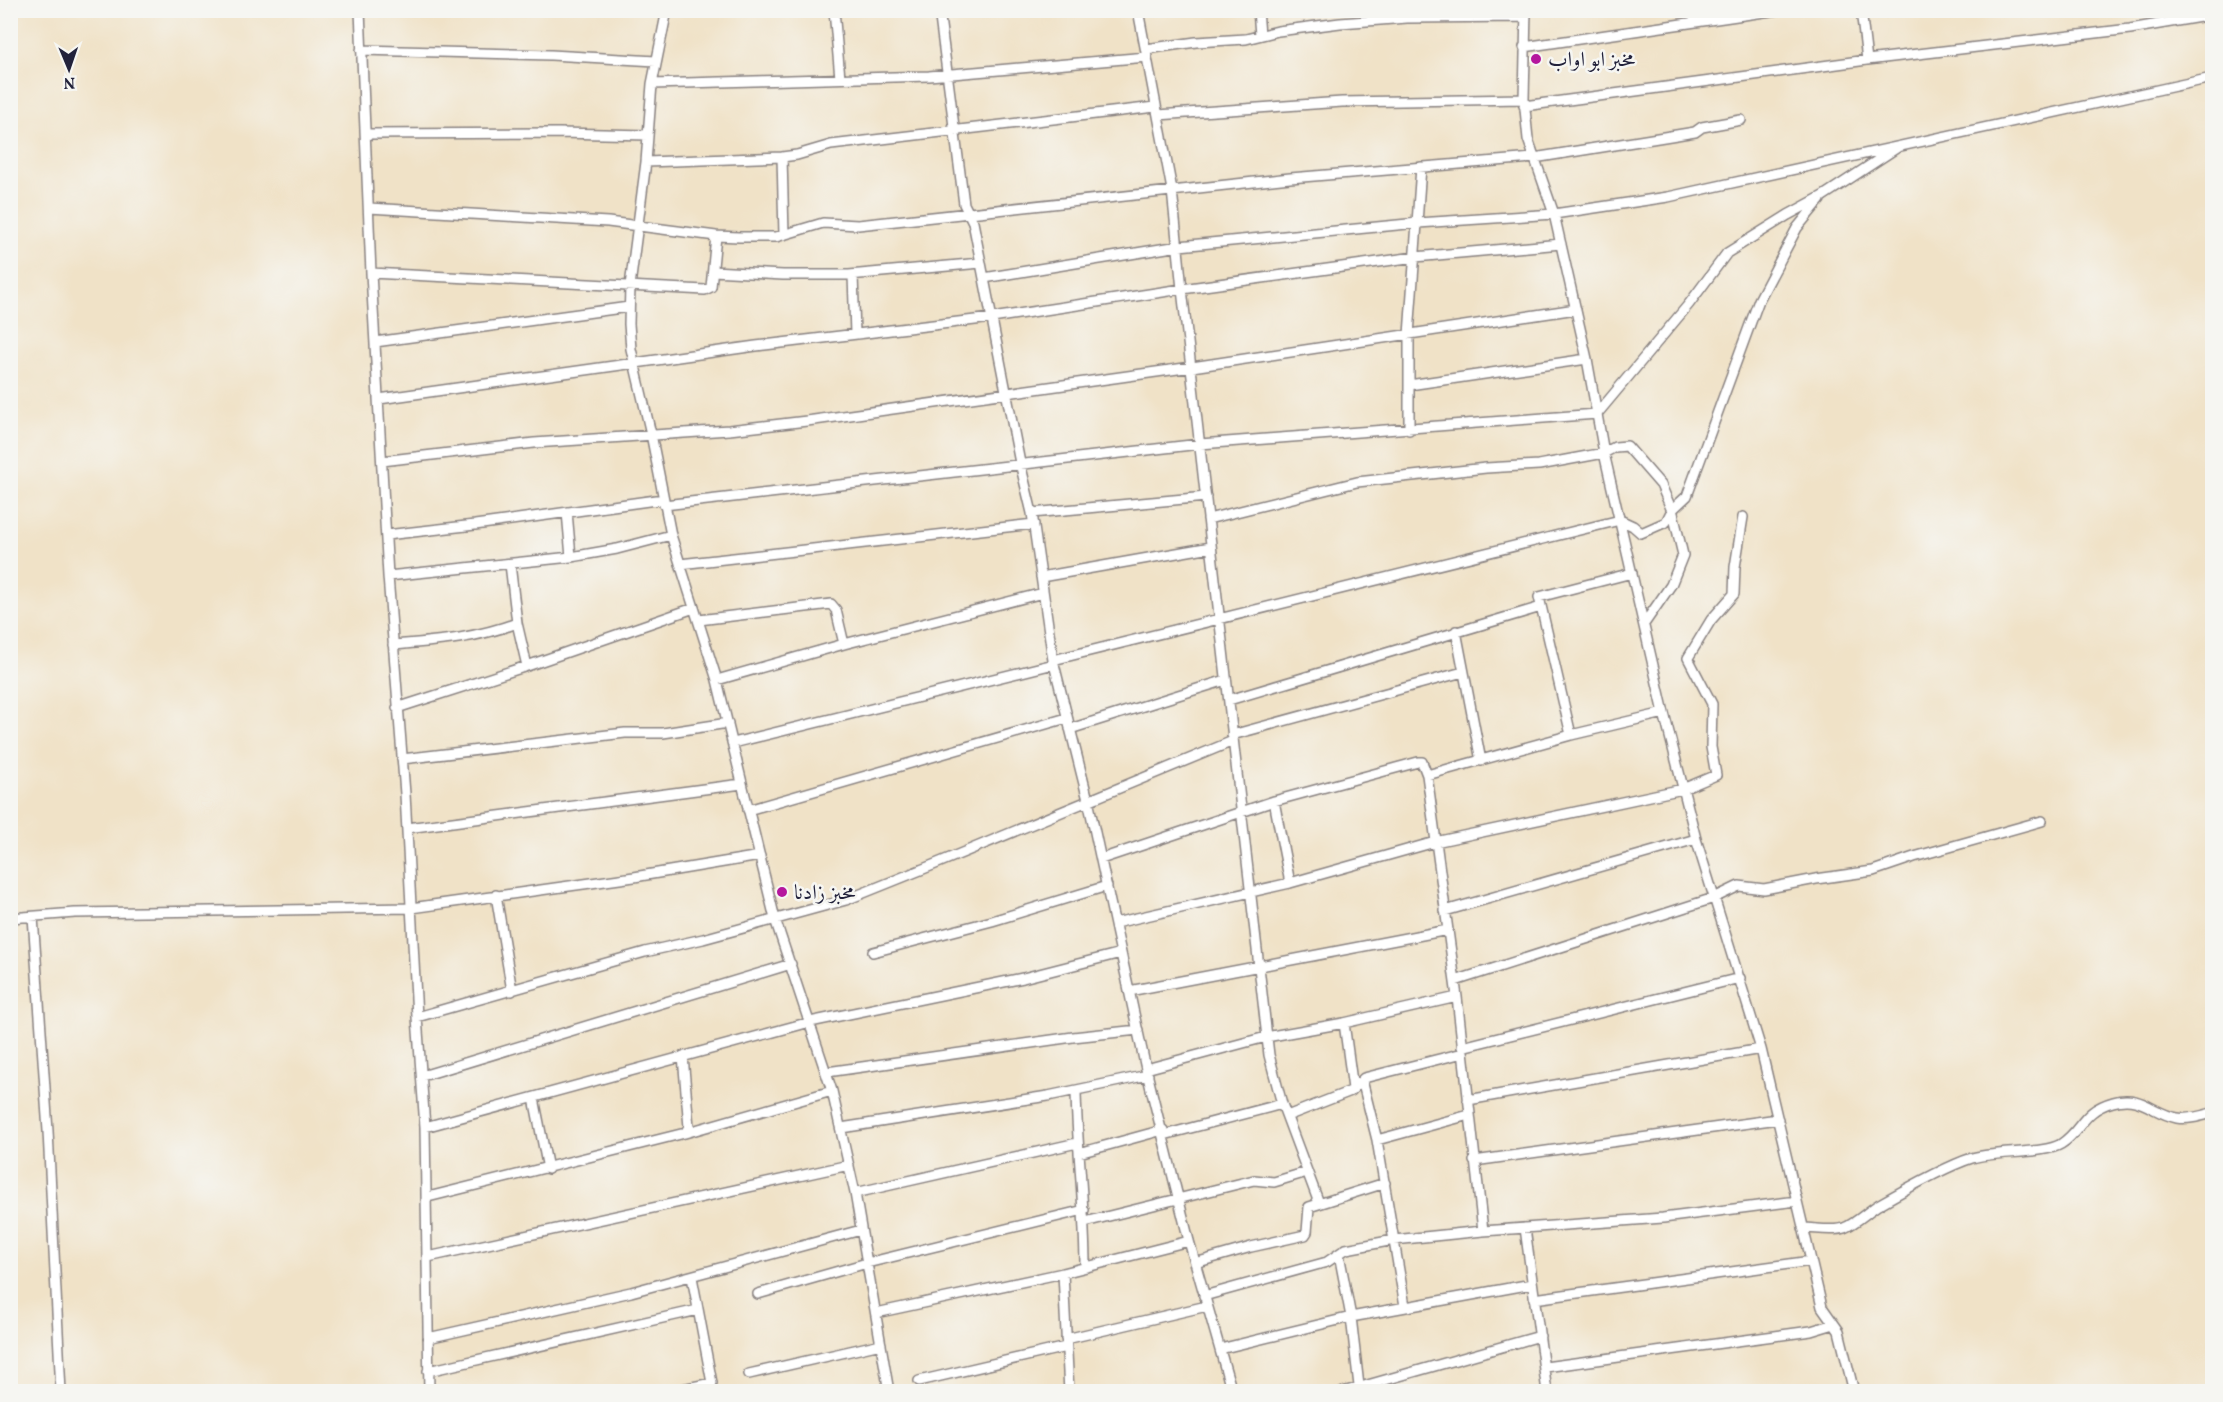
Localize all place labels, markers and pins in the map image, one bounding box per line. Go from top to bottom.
place label: مخبز ابو اواب [1548,46,1636,75]
marker: مخبز ابو اواب [1529,52,1543,66]
place label: مخبز زادنا [794,879,856,908]
marker: مخبز زادنا [775,885,789,899]

